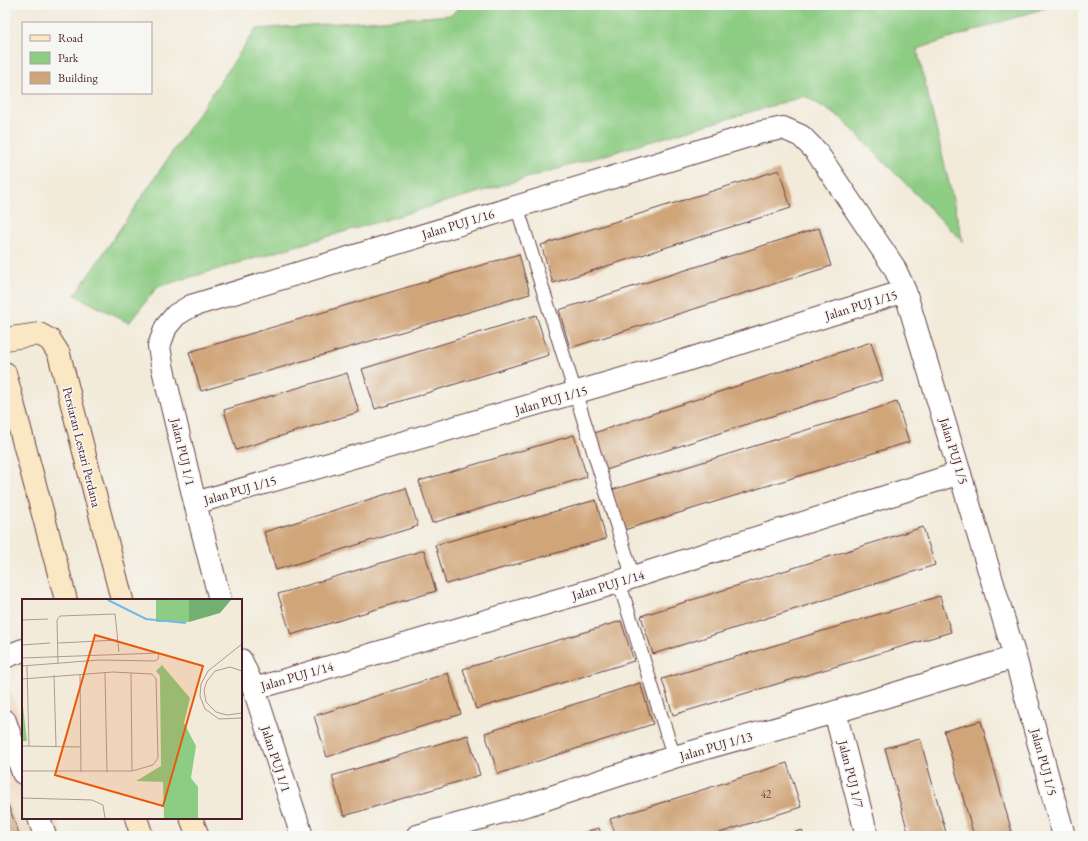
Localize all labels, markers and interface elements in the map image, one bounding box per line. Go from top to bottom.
legend [22,22,152,94]
text: Road [58,30,84,46]
text: Park [58,50,79,66]
text: Building [58,70,99,86]
street label: Jalan PUJ 1/16 [419,205,496,243]
street label: Jalan PUJ 1/15 [822,286,899,324]
street label: Jalan PUJ 1/15 [512,381,589,419]
street label: Persiaran Lestari Perdana [59,385,105,510]
street label: Jalan PUJ 1/5 [936,415,972,486]
street label: Jalan PUJ 1/1 [167,416,199,487]
street label: Jalan PUJ 1/15 [201,471,278,509]
street label: Jalan PUJ 1/14 [569,566,647,604]
inset map [22,599,242,819]
street label: Jalan PUJ 1/14 [258,657,336,695]
street label: Jalan PUJ 1/1 [257,723,295,794]
street label: Jalan PUJ 1/5 [1027,726,1061,797]
street label: Jalan PUJ 1/13 [677,727,754,765]
street label: Jalan PUJ 1/7 [834,738,868,810]
house number: 42 [761,787,772,801]

